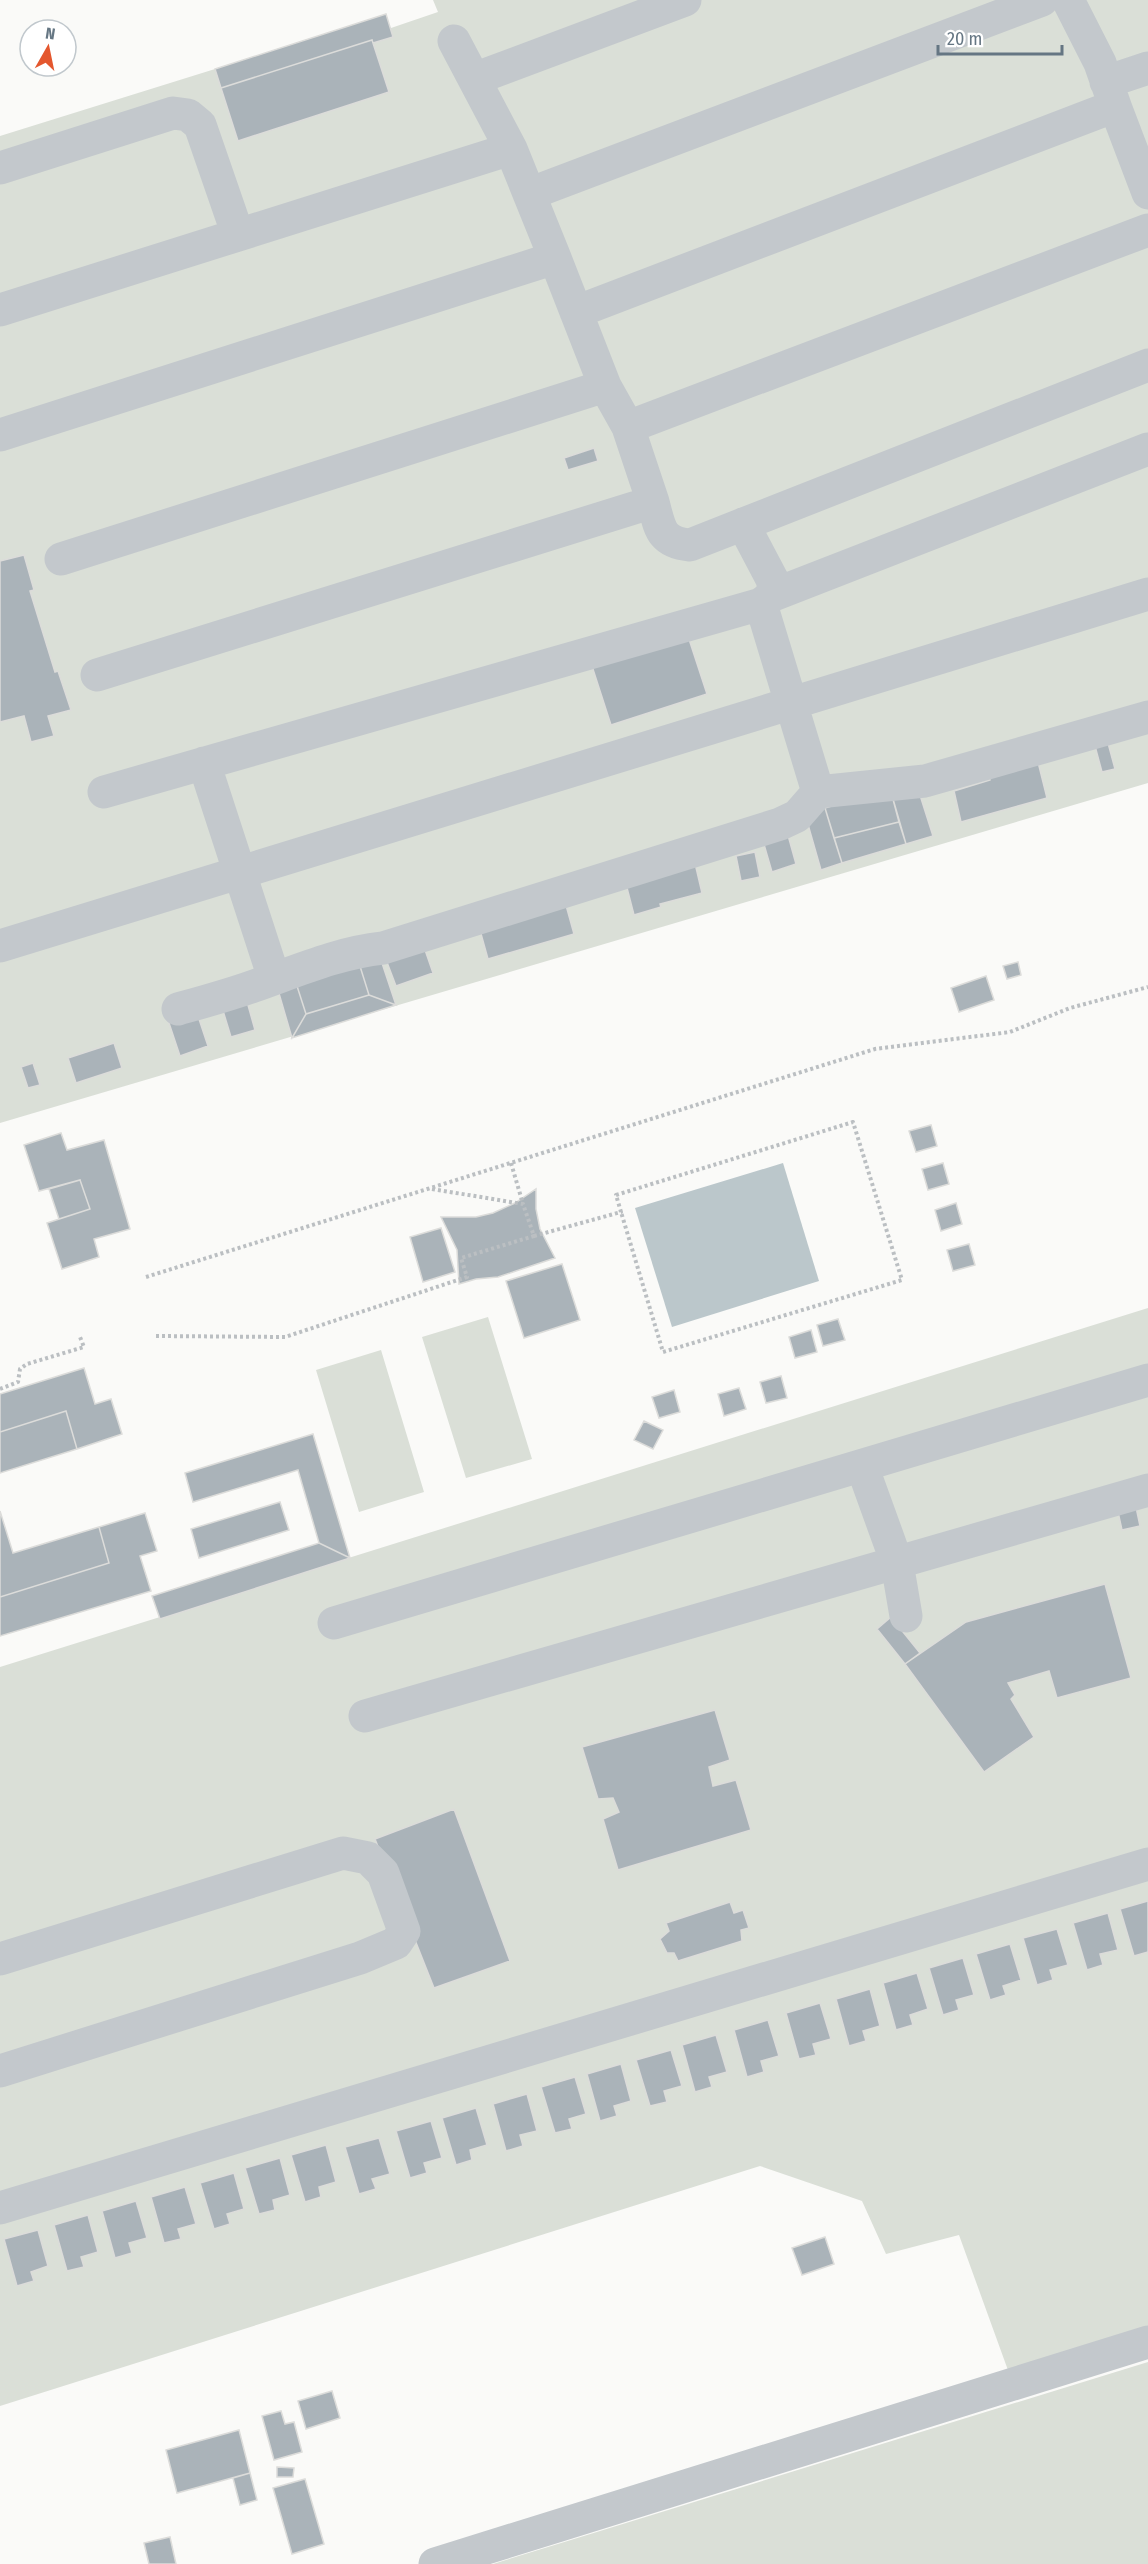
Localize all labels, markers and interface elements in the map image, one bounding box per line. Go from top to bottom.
north arrow [18,18,78,78]
scale bar [938,18,1062,56]
text: N [44,24,56,44]
text: 20 m [947,28,982,50]

